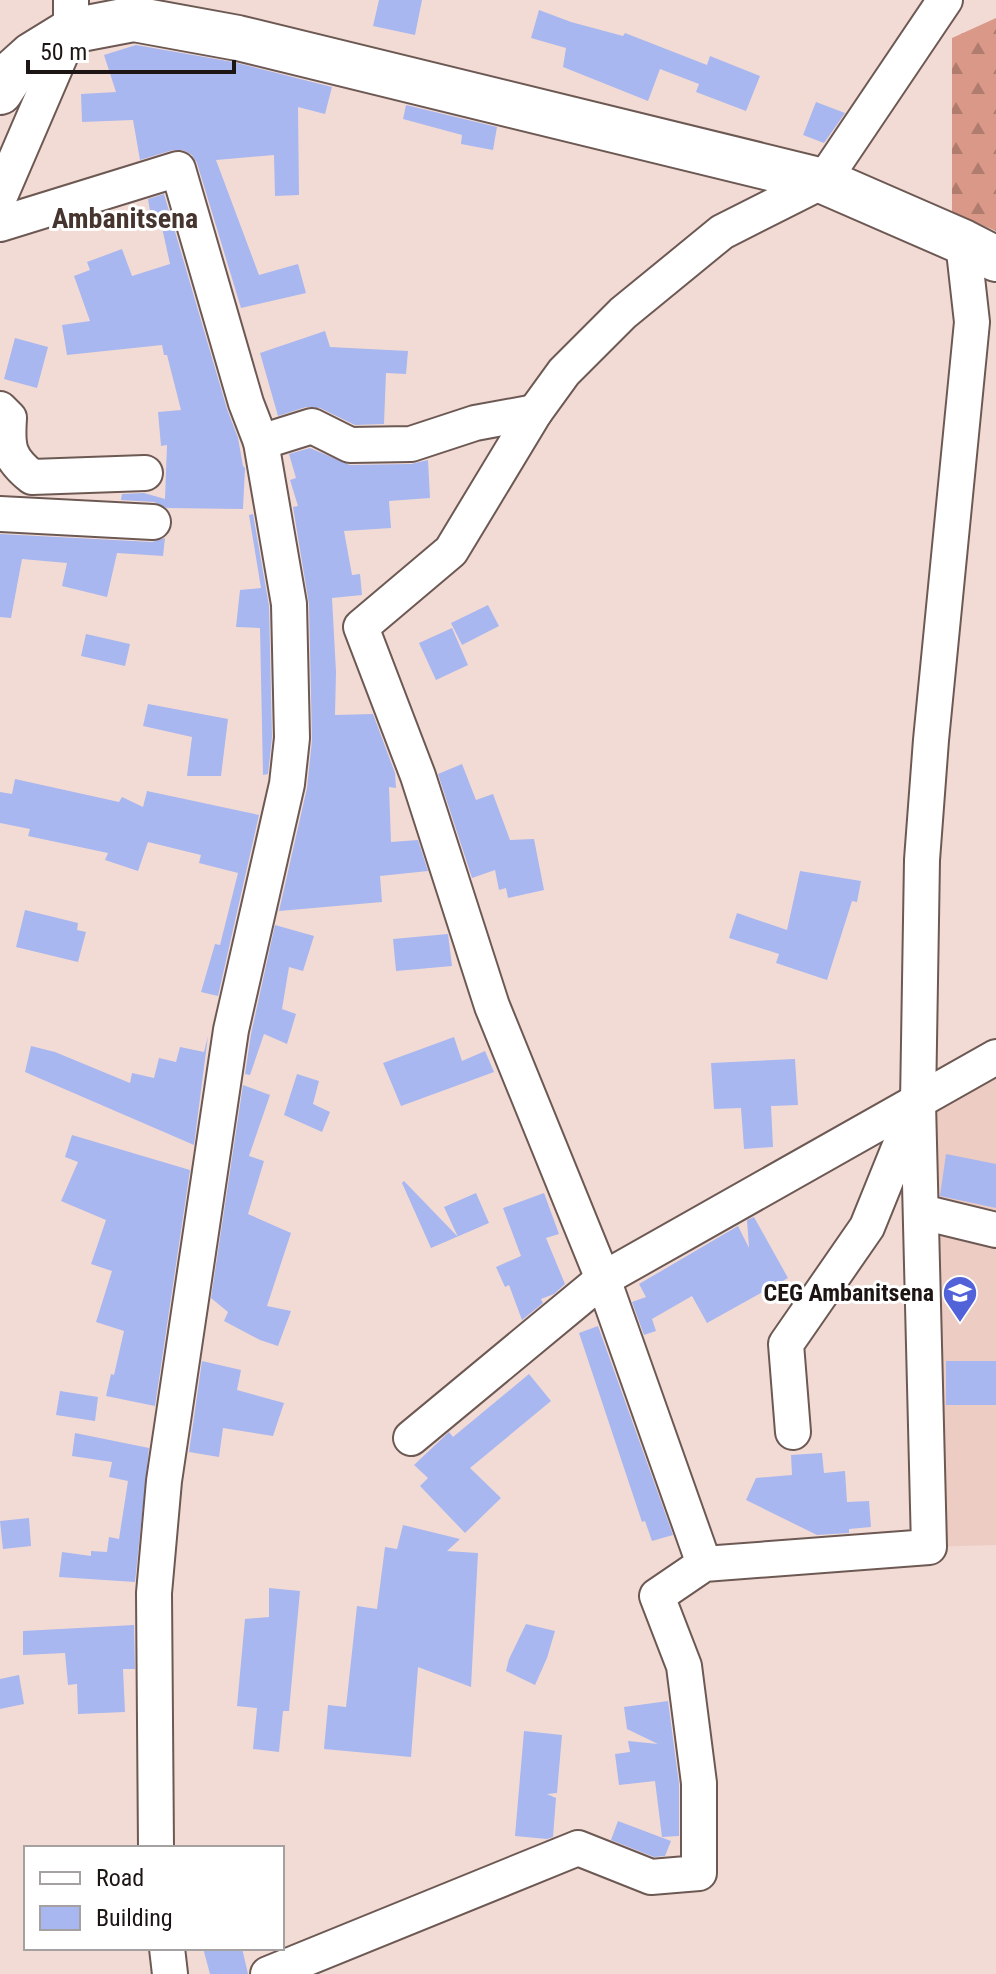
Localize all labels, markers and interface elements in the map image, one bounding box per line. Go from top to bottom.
scale bar [28,24,234,74]
text: 50 m [40,38,87,66]
district label: Ambanitsena [52,202,198,235]
school or university icon: CEG Ambanitsena [941,1274,979,1324]
place label: CEG Ambanitsena [763,1279,934,1307]
legend [24,1846,284,1950]
text: Road [96,1864,144,1892]
text: Building [96,1904,173,1932]

